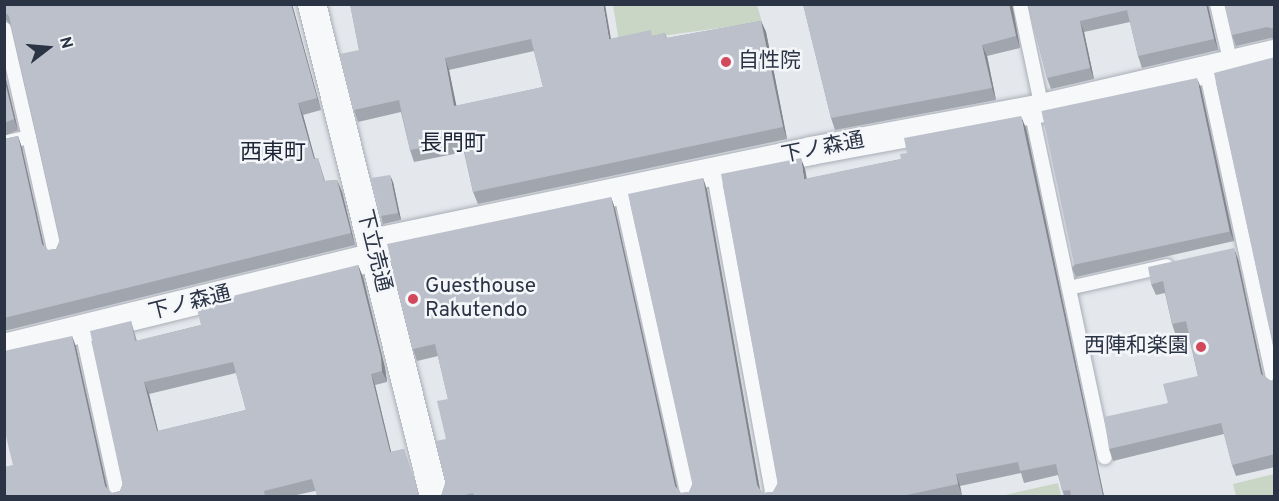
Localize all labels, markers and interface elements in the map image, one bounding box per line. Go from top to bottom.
north arrow [18,18,78,78]
text: N [54,35,77,51]
place label: 自性院 [738,49,801,75]
marker: 自性院 [719,55,733,69]
street label: 下ノ森通 [779,129,867,169]
district label: 長門町 [420,132,486,158]
district label: 西東町 [240,141,306,167]
street label: 下立売通 [351,207,395,295]
place label: Guesthouse Rakutendo [425,274,536,324]
street label: 下ノ森通 [146,282,234,326]
marker: Guesthouse Rakutendo [406,292,420,306]
place label: 西陣和楽園 [1084,334,1189,360]
marker: 西陣和楽園 [1194,340,1208,354]

